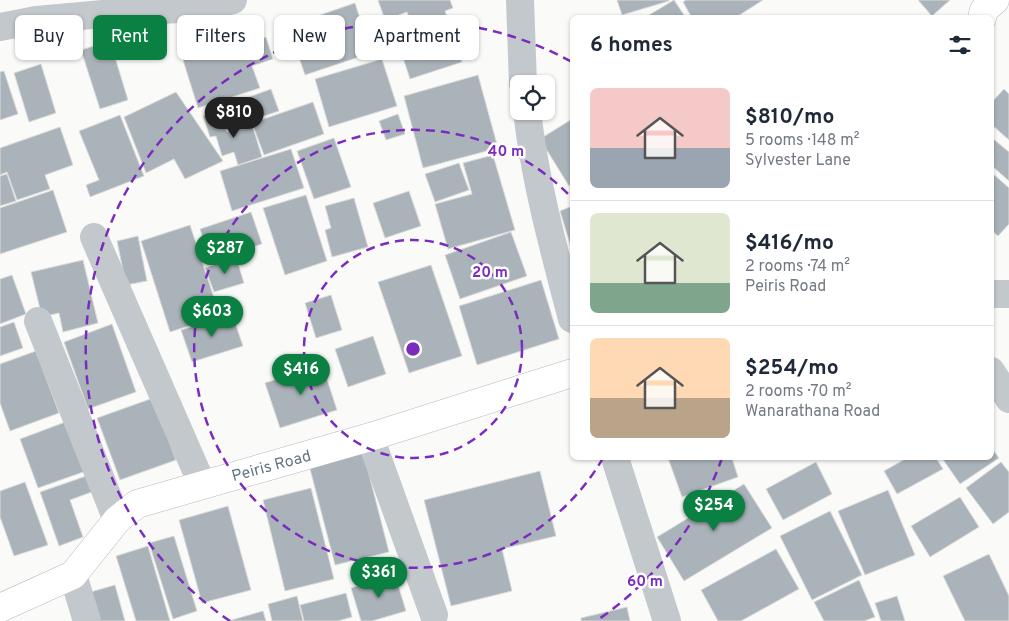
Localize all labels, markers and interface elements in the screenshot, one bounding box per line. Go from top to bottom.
chip: Buy [15,15,83,60]
chip: Rent [93,15,167,60]
chip: Filters [177,15,264,60]
chip: New [274,15,345,60]
chip: Apartment [355,15,479,60]
icon: filters [946,31,974,59]
text: 6 homes [590,32,673,59]
map controls [510,75,555,120]
button: locate [510,75,555,120]
pin: $810 [204,96,264,139]
text: $810 [216,103,252,123]
text: $810/mo [745,104,834,131]
icon: home [630,108,690,168]
text: 5 rooms · 148 m² [745,131,860,151]
text: 40 m [488,143,524,162]
text: Sylvester Lane [745,151,851,171]
text: $416/mo [745,230,834,257]
pin: $287 [195,232,255,275]
icon: home [630,233,690,293]
text: $287 [206,239,244,259]
text: 2 rooms · 74 m² [745,257,850,277]
text: 20 m [472,264,508,283]
text: Peiris Road [745,277,826,297]
pin: $603 [182,296,242,338]
text: $603 [192,302,232,322]
centre of rings [404,340,422,358]
pin: $416 [271,354,331,396]
text: $254/mo [745,355,839,382]
icon: home [630,358,690,418]
text: $416 [283,360,319,380]
text: 2 rooms · 70 m² [745,382,852,402]
text: Wanarathana Road [745,402,880,422]
street label: Peiris Road [230,447,313,487]
pin: $254 [684,490,744,532]
text: $254 [694,496,734,516]
pin: $361 [349,556,409,599]
text: $361 [361,563,397,583]
text: 60 m [627,573,663,592]

